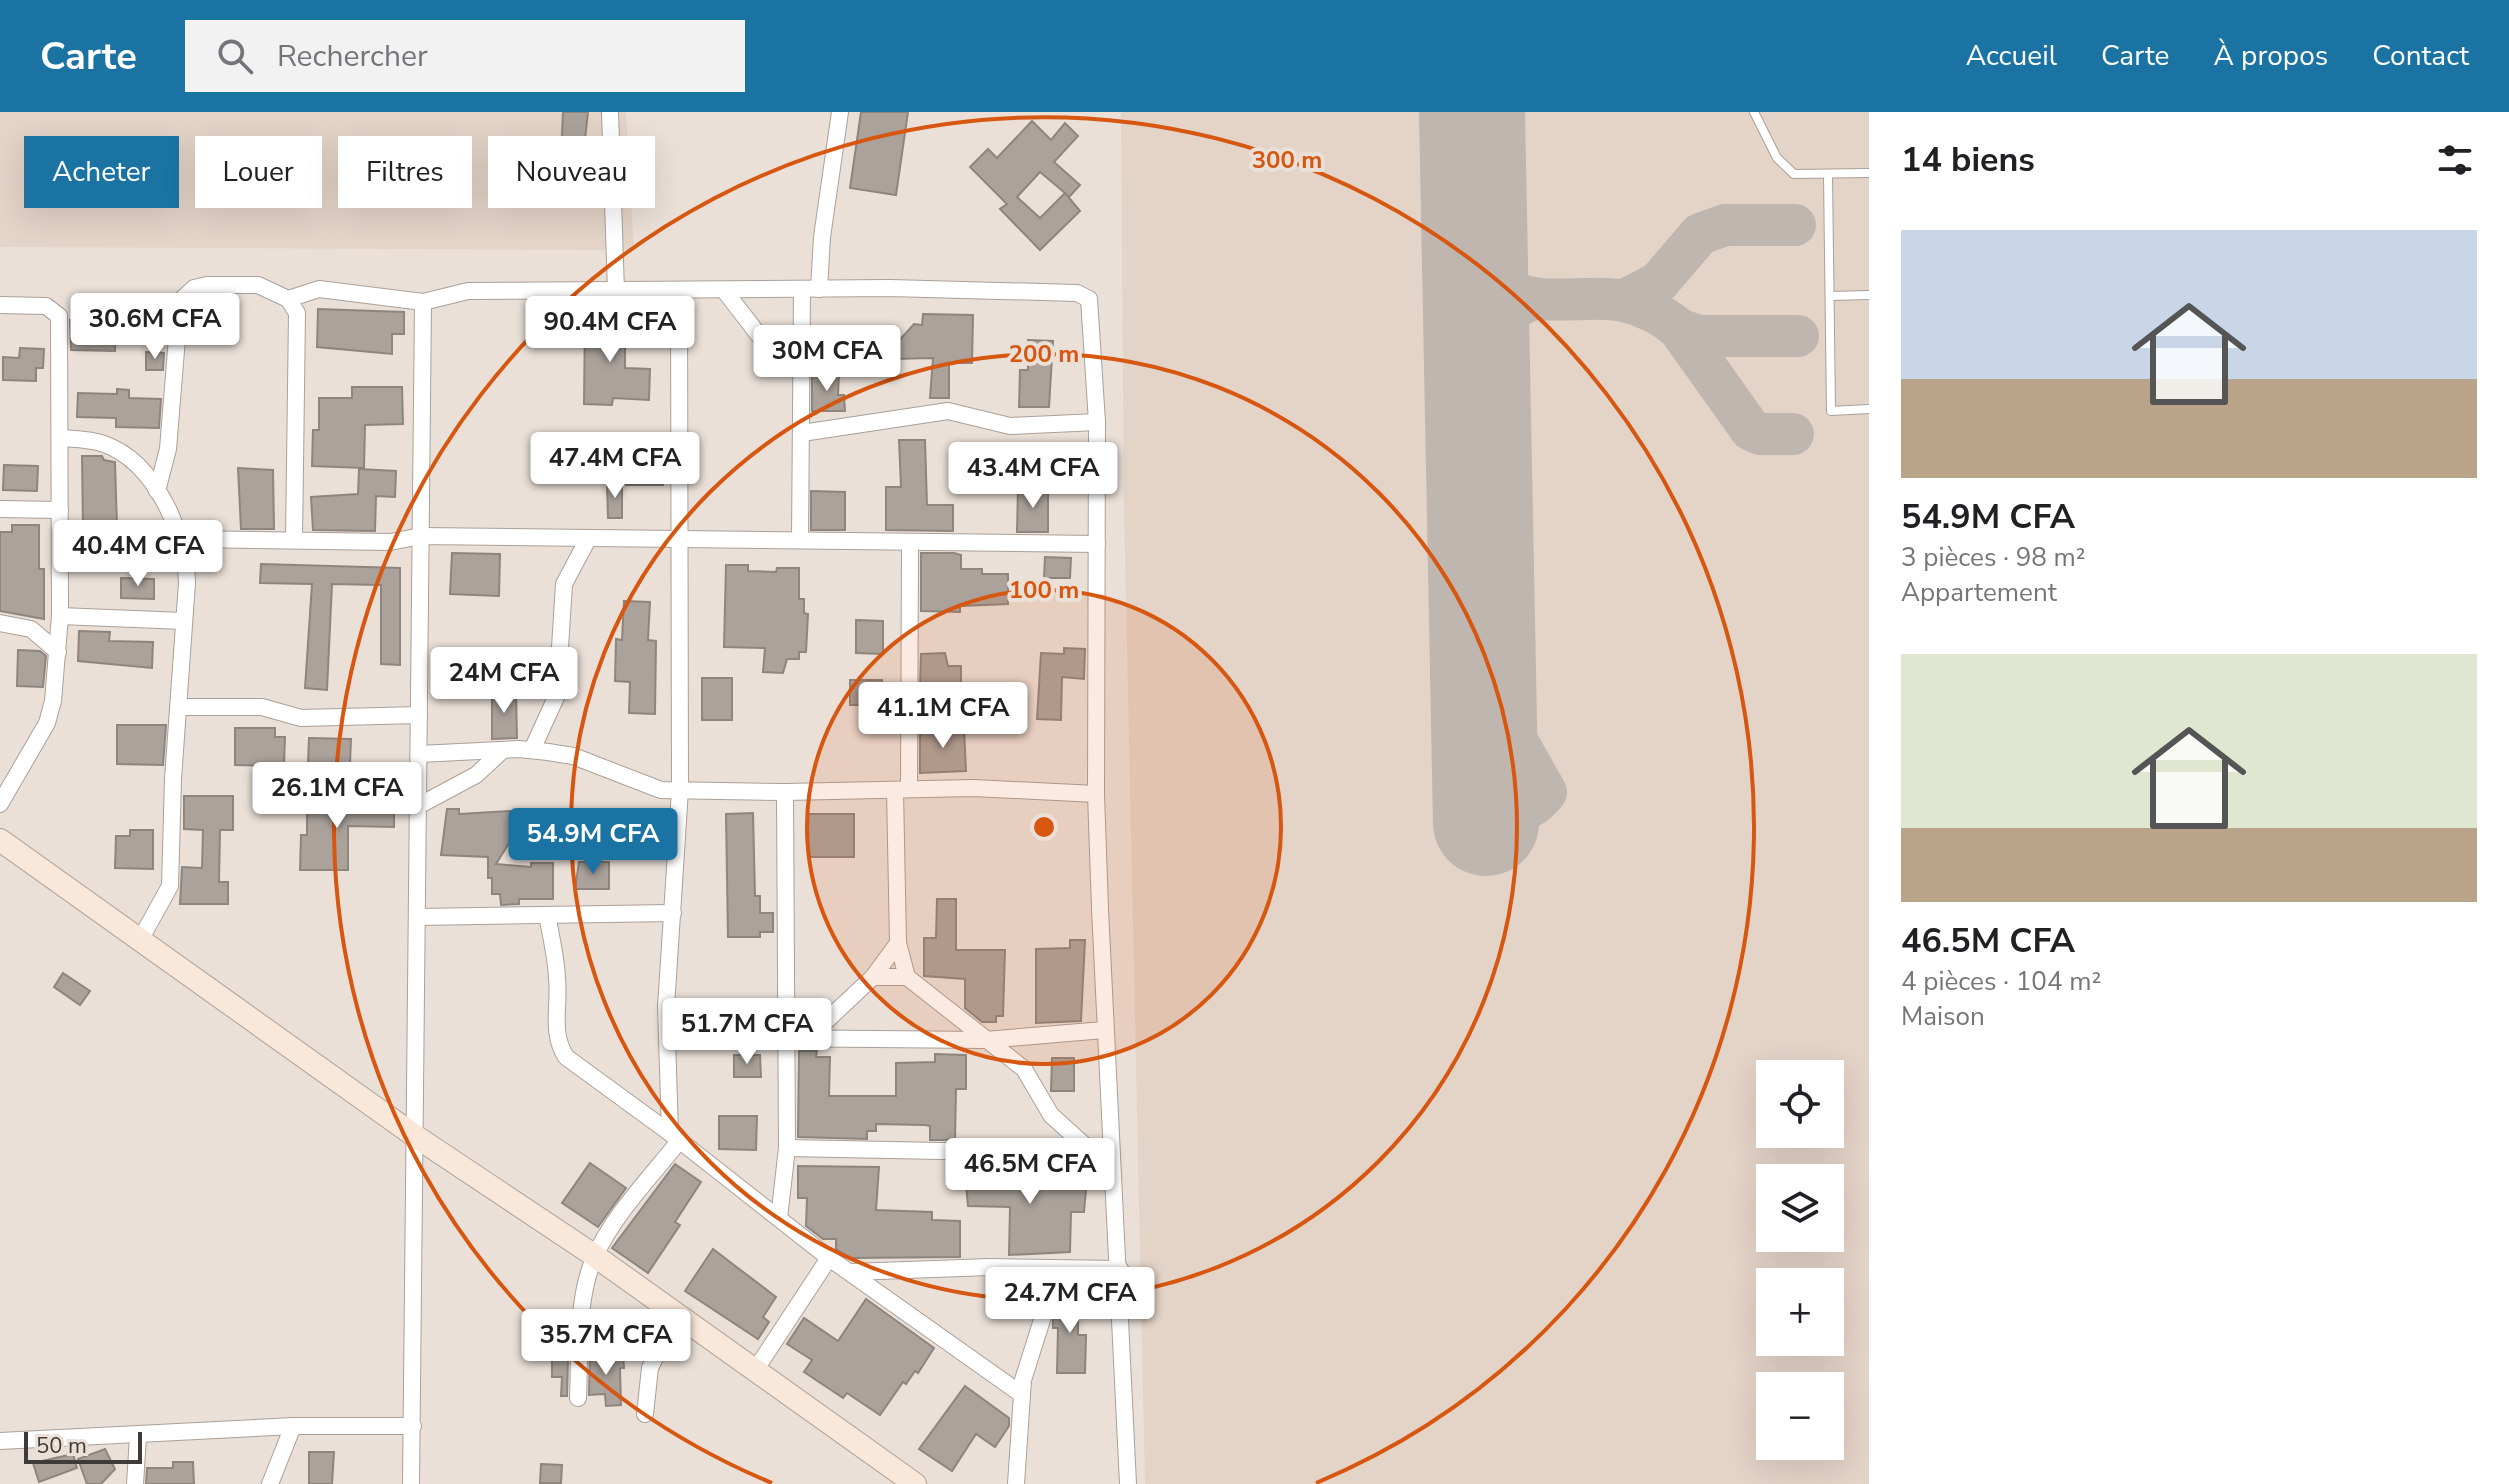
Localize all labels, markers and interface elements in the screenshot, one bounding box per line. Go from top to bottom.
search box [185,20,745,92]
text: Carte [40,31,137,82]
icon: search [213,34,257,78]
text: Rechercher [277,36,428,77]
text: Accueil [1966,37,2057,75]
text: Carte [2101,37,2170,75]
text: À propos [2214,37,2328,75]
text: Contact [2372,37,2469,75]
chip: Acheter [24,136,179,208]
chip: Louer [195,136,322,208]
chip: Filtres [338,136,472,208]
chip: Nouveau [488,136,655,208]
text: 14 biens [1901,137,2035,183]
icon: filters [2433,138,2477,182]
text: 300 m [1252,144,1322,176]
icon: home [2117,282,2261,426]
pin: 30.6M CFA [63,293,247,361]
pin: 90.4M CFA [518,296,702,364]
text: 30.6M CFA [88,301,222,336]
text: 90.4M CFA [543,304,677,339]
pin: 30M CFA [753,325,901,393]
text: 30M CFA [772,333,882,368]
text: 200 m [1009,338,1079,370]
pin: 47.4M CFA [523,432,707,500]
text: 47.4M CFA [548,440,682,475]
pin: 43.4M CFA [941,442,1125,510]
text: 43.4M CFA [966,450,1100,485]
text: 54.9M CFA [1901,494,2075,540]
pin: 40.4M CFA [46,520,230,588]
text: 40.4M CFA [71,528,205,563]
text: 3 pièces · 98 m² [1901,540,2086,575]
text: 100 m [1009,574,1079,606]
text: Appartement [1901,575,2057,610]
pin: 24M CFA [430,647,578,715]
text: 24M CFA [449,655,559,690]
pin: 41.1M CFA [851,682,1035,750]
text: 41.1M CFA [876,690,1010,725]
icon: home [2117,706,2261,850]
pin: 26.1M CFA [245,762,429,830]
text: 26.1M CFA [270,770,404,805]
pin: 54.9M CFA [501,808,685,876]
centre of rings [1030,813,1058,841]
text: 54.9M CFA [526,816,660,851]
text: 46.5M CFA [1901,918,2075,964]
text: 4 pièces · 104 m² [1901,964,2101,999]
pin: 51.7M CFA [655,998,839,1066]
text: Maison [1901,999,1985,1034]
text: 51.7M CFA [680,1006,814,1041]
map controls [1756,1060,1844,1460]
button: locate [1756,1060,1844,1148]
pin: 46.5M CFA [938,1138,1122,1206]
text: 46.5M CFA [963,1146,1097,1181]
button: layers [1756,1164,1844,1252]
pin: 24.7M CFA [978,1267,1162,1335]
button: + [1756,1268,1844,1356]
text: 24.7M CFA [1003,1275,1137,1310]
pin: 35.7M CFA [514,1309,698,1377]
text: 35.7M CFA [539,1317,673,1352]
button: − [1756,1372,1844,1460]
scale bar [24,1428,142,1464]
text: 50 m [36,1431,87,1461]

